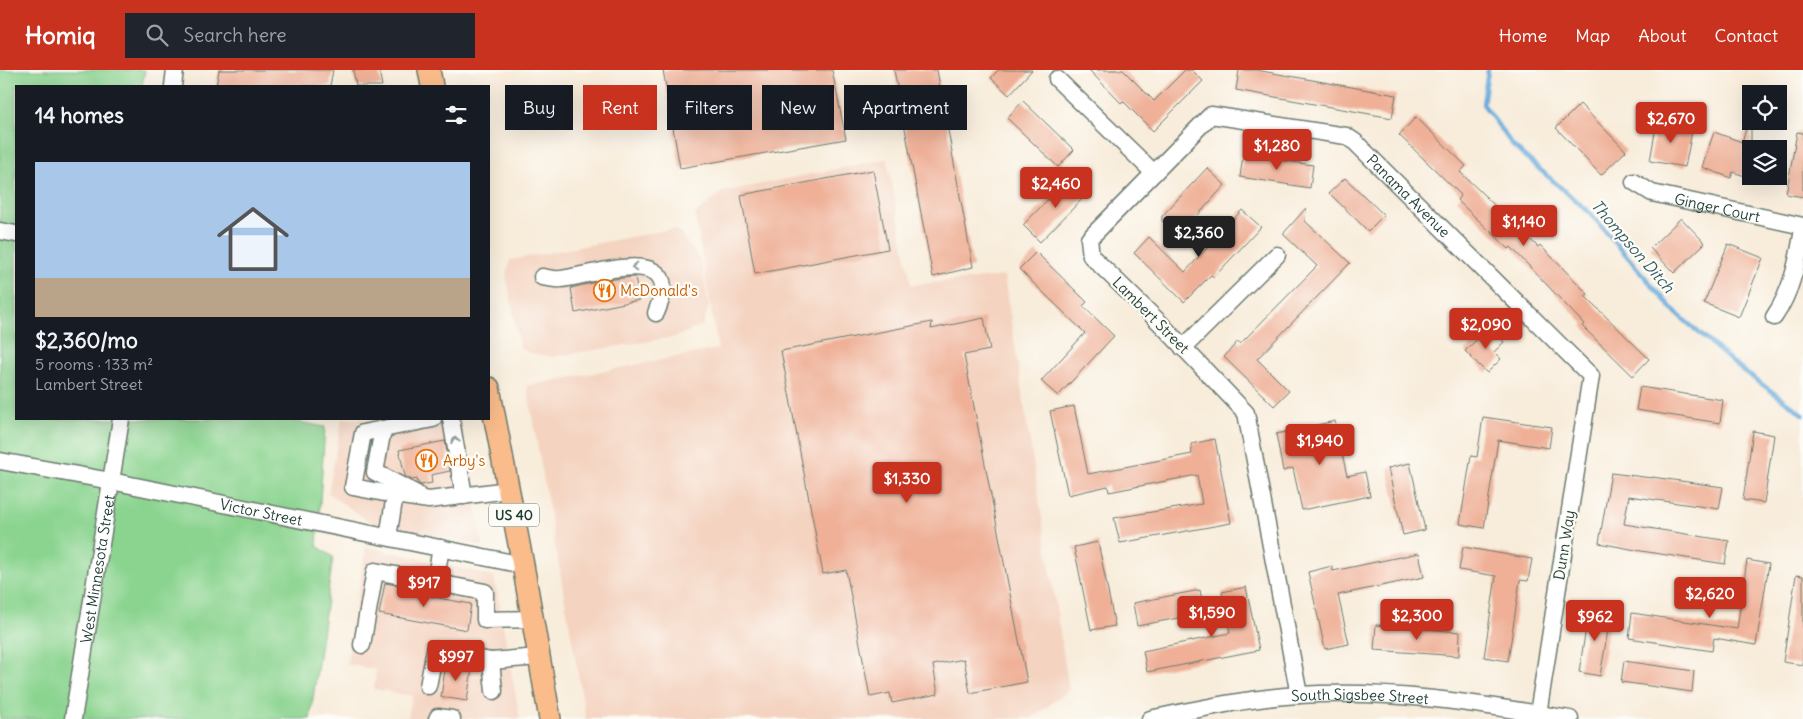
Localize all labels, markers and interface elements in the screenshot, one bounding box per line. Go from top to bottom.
search box [125,13,475,58]
text: Homiq [25,20,95,50]
icon: search [143,21,171,49]
text: Search here [183,23,286,47]
text: Home [1499,24,1547,47]
text: Map [1575,24,1610,47]
text: About [1638,24,1686,47]
text: Contact [1714,24,1778,47]
chip: Buy [505,85,573,130]
chip: Rent [583,85,657,130]
chip: Filters [667,85,752,130]
chip: New [762,85,834,130]
chip: Apartment [844,85,967,130]
map controls [1742,85,1787,185]
button: locate [1742,85,1787,130]
icon: filters [442,101,470,129]
text: 14 homes [35,102,124,129]
pin: $2,670 [1630,102,1712,144]
text: $2,670 [1647,108,1695,128]
pin: $1,280 [1236,128,1318,171]
text: $1,280 [1254,135,1300,155]
button: layers [1742,140,1787,185]
street label: Panama Avenue [1363,150,1455,241]
pin: $2,460 [1015,166,1097,209]
text: $2,460 [1031,173,1081,193]
street label: Ginger Court [1673,189,1762,226]
icon: home [208,194,298,284]
water label: Thompson Ditch [1587,195,1679,297]
pin: $1,140 [1483,204,1565,247]
text: $1,140 [1502,211,1546,231]
pin: $2,360 [1158,216,1240,258]
text: $2,360 [1174,222,1224,242]
one-way arrow [631,262,639,272]
street label: Lambert Street [1109,273,1193,357]
restaurant icon: McDonald's [592,278,616,302]
place label: McDonald's [620,281,698,300]
pin: $2,090 [1445,308,1527,350]
text: $2,090 [1460,314,1512,334]
text: $2,360/mo [35,327,138,354]
text: 5 rooms · 133 m² [35,354,153,374]
text: Lambert Street [35,374,143,394]
pin: $1,940 [1279,424,1361,466]
text: $1,940 [1296,430,1344,450]
one-way arrow [450,436,460,444]
restaurant icon: Arby's [415,448,439,472]
place label: Arby's [443,451,485,470]
pin: $1,330 [866,462,948,504]
text: $1,330 [883,468,931,488]
street label: West Minnesota Street [76,493,118,644]
street label: Victor Street [218,494,304,529]
road number: US 40 [489,504,539,526]
street label: Dunn Way [1549,509,1579,581]
pin: $917 [394,566,454,608]
text: $917 [408,572,440,592]
pin: $2,620 [1669,576,1751,619]
text: $2,620 [1685,583,1735,603]
pin: $1,590 [1171,596,1253,638]
pin: $2,300 [1376,598,1458,641]
pin: $962 [1565,600,1625,642]
text: $1,590 [1188,602,1236,622]
text: $2,300 [1391,605,1443,625]
text: $962 [1577,606,1613,626]
pin: $997 [426,640,486,682]
text: $997 [438,646,474,666]
street label: South Sigsbee Street [1290,684,1430,708]

